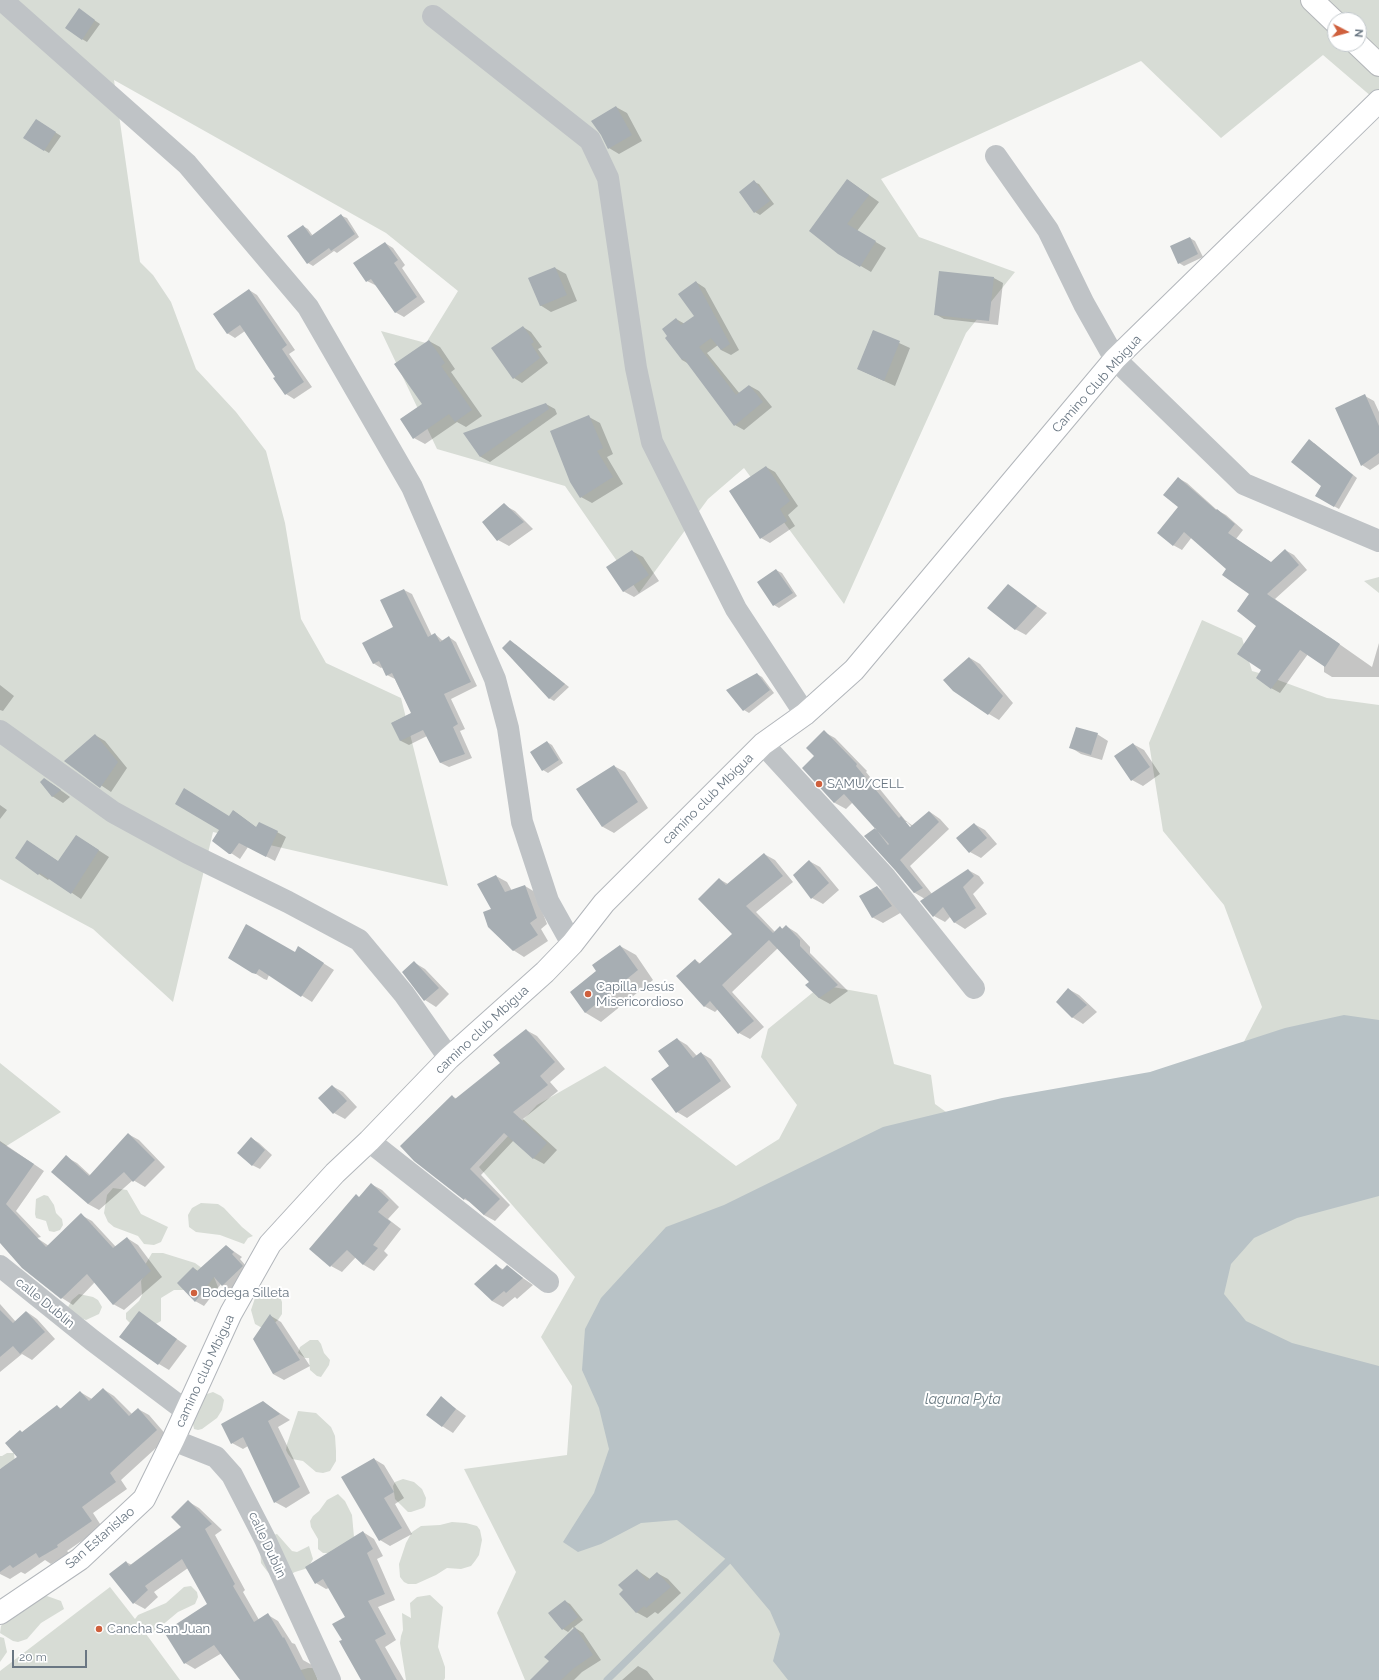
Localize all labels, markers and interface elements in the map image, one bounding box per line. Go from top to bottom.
north arrow [1327,12,1367,52]
text: N [1352,28,1365,38]
street label: Camino Club Mbigua [1049,332,1145,436]
street label: camino club Mbigua [659,750,757,848]
place label: SAMU/CELL [827,776,904,792]
marker: SAMU/CELL [814,779,824,789]
place label: Capilla Jesús Misericordioso [596,979,683,1010]
street label: camino club Mbigua [432,983,532,1077]
marker: Capilla Jesús Misericordioso [583,989,593,999]
street label: calle Dublin [12,1275,78,1331]
place label: Bodega Silleta [202,1285,289,1301]
marker: Bodega Silleta [189,1288,199,1298]
street label: camino club Mbigua [172,1312,238,1430]
water label: laguna Pyta [925,1392,1001,1408]
street label: San Estanislao [62,1504,138,1572]
street label: calle Dublin [245,1509,289,1581]
place label: Cancha San Juan [107,1621,210,1637]
marker: Cancha San Juan [94,1624,104,1634]
scale bar [14,1642,89,1668]
text: 20 m [19,1650,47,1664]

